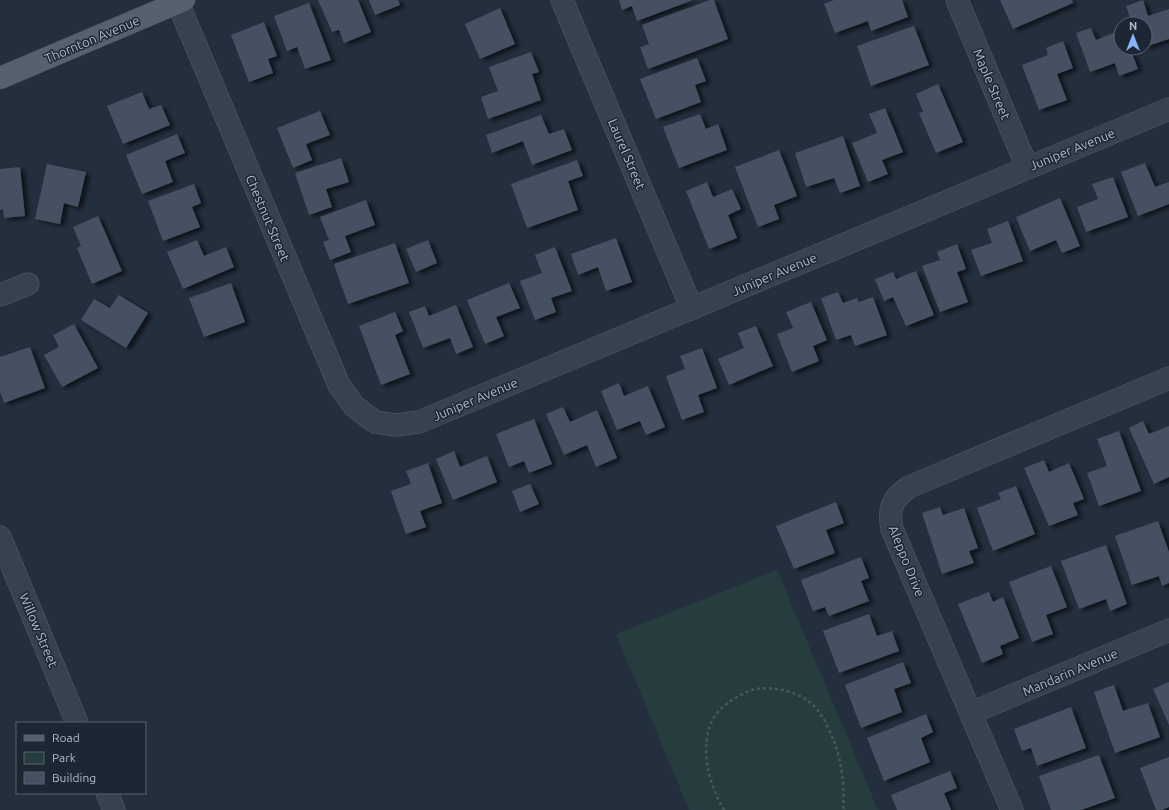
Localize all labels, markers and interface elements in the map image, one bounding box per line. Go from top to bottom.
street label: Thornton Avenue [43,13,141,65]
north arrow [1113,16,1153,56]
text: N [1129,20,1137,32]
street label: Maple Street [971,47,1013,121]
street label: Laurel Street [606,117,648,191]
street label: Juniper Avenue [1027,125,1117,173]
street label: Chestnut Street [243,173,293,263]
street label: Juniper Avenue [729,250,819,298]
street label: Juniper Avenue [430,375,520,423]
street label: Aleppo Drive [886,523,928,599]
street label: Willow Street [17,591,61,669]
street label: Mandarin Avenue [1020,646,1120,698]
legend [16,722,146,794]
text: Road [52,731,80,744]
text: Park [52,751,76,764]
text: Building [52,771,96,784]

